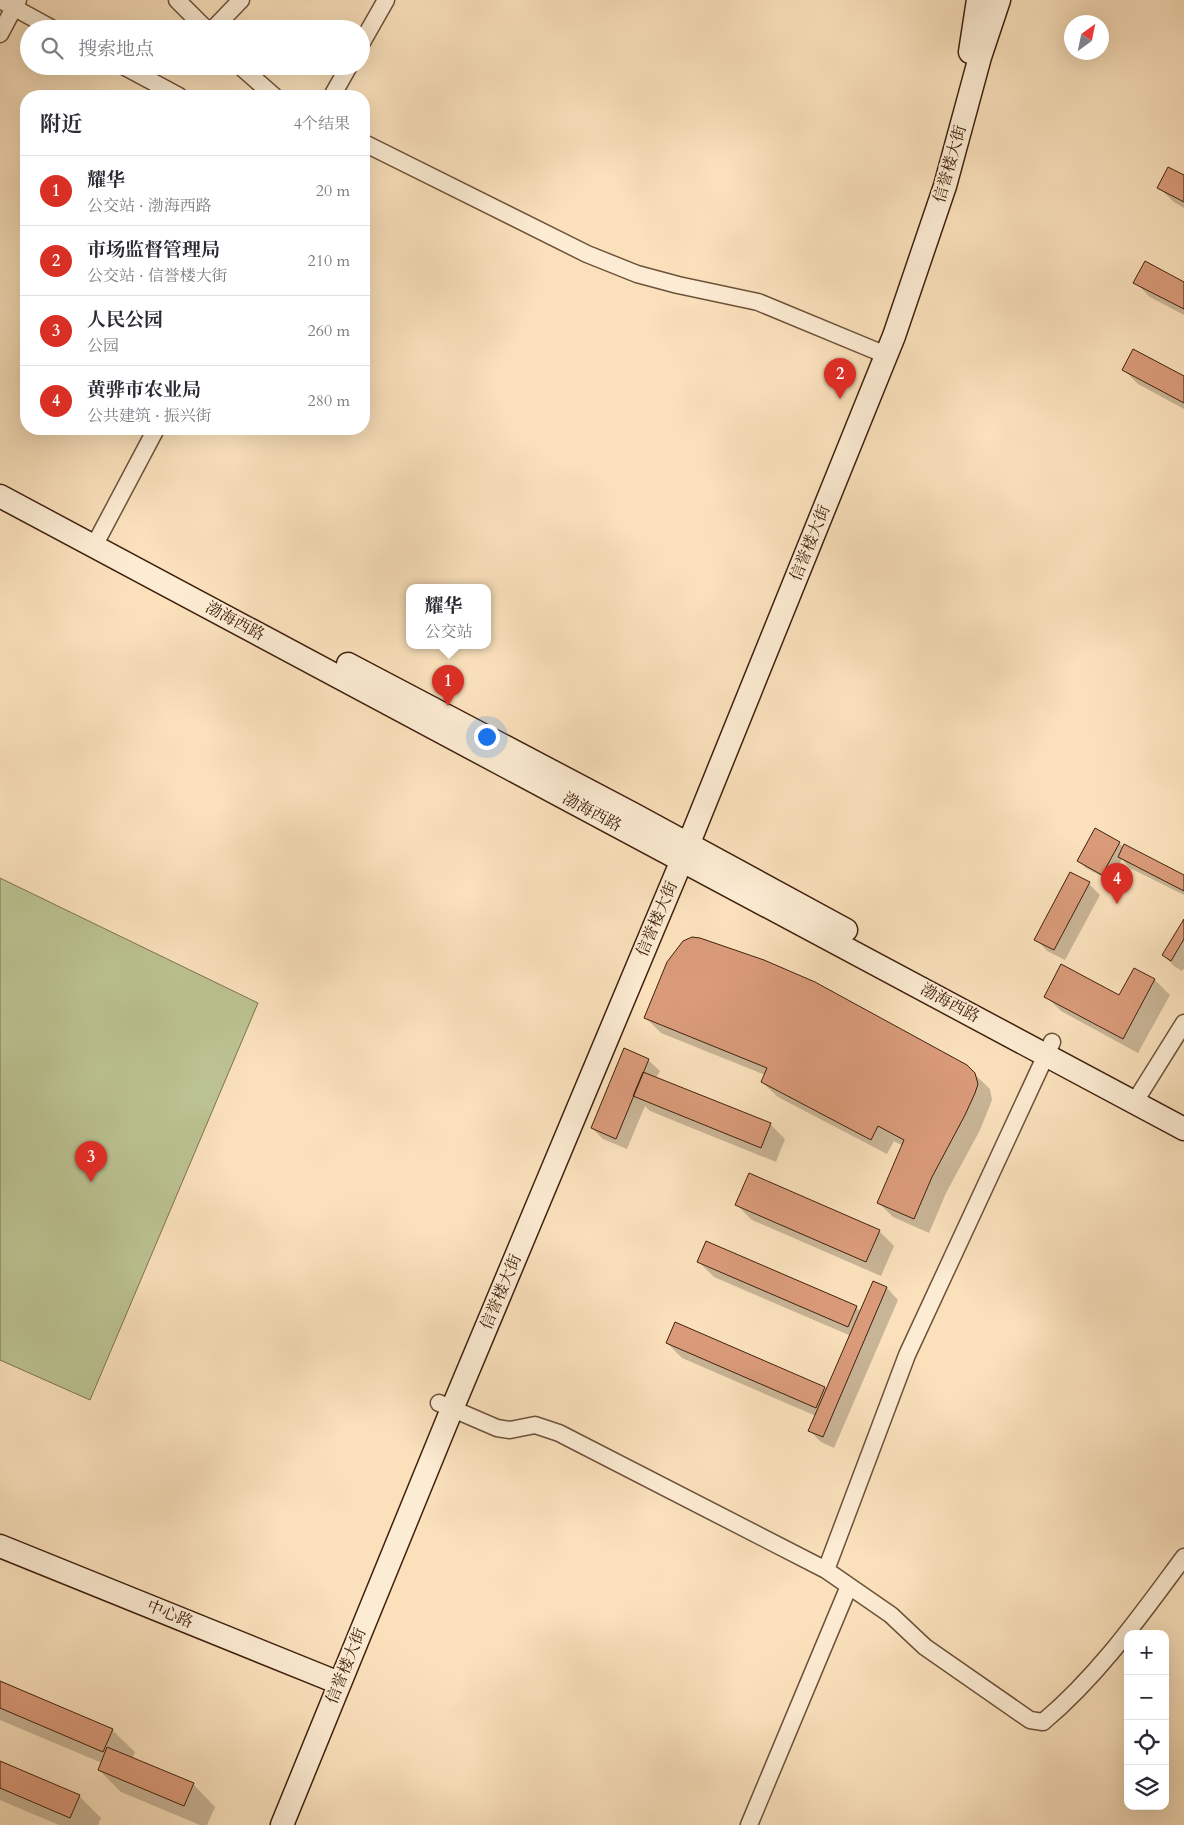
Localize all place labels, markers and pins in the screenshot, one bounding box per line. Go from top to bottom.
pin: 2 [824,358,856,399]
pin: 1 [432,665,464,706]
pin: 4 [1101,863,1133,904]
pin: 3 [75,1141,107,1182]

